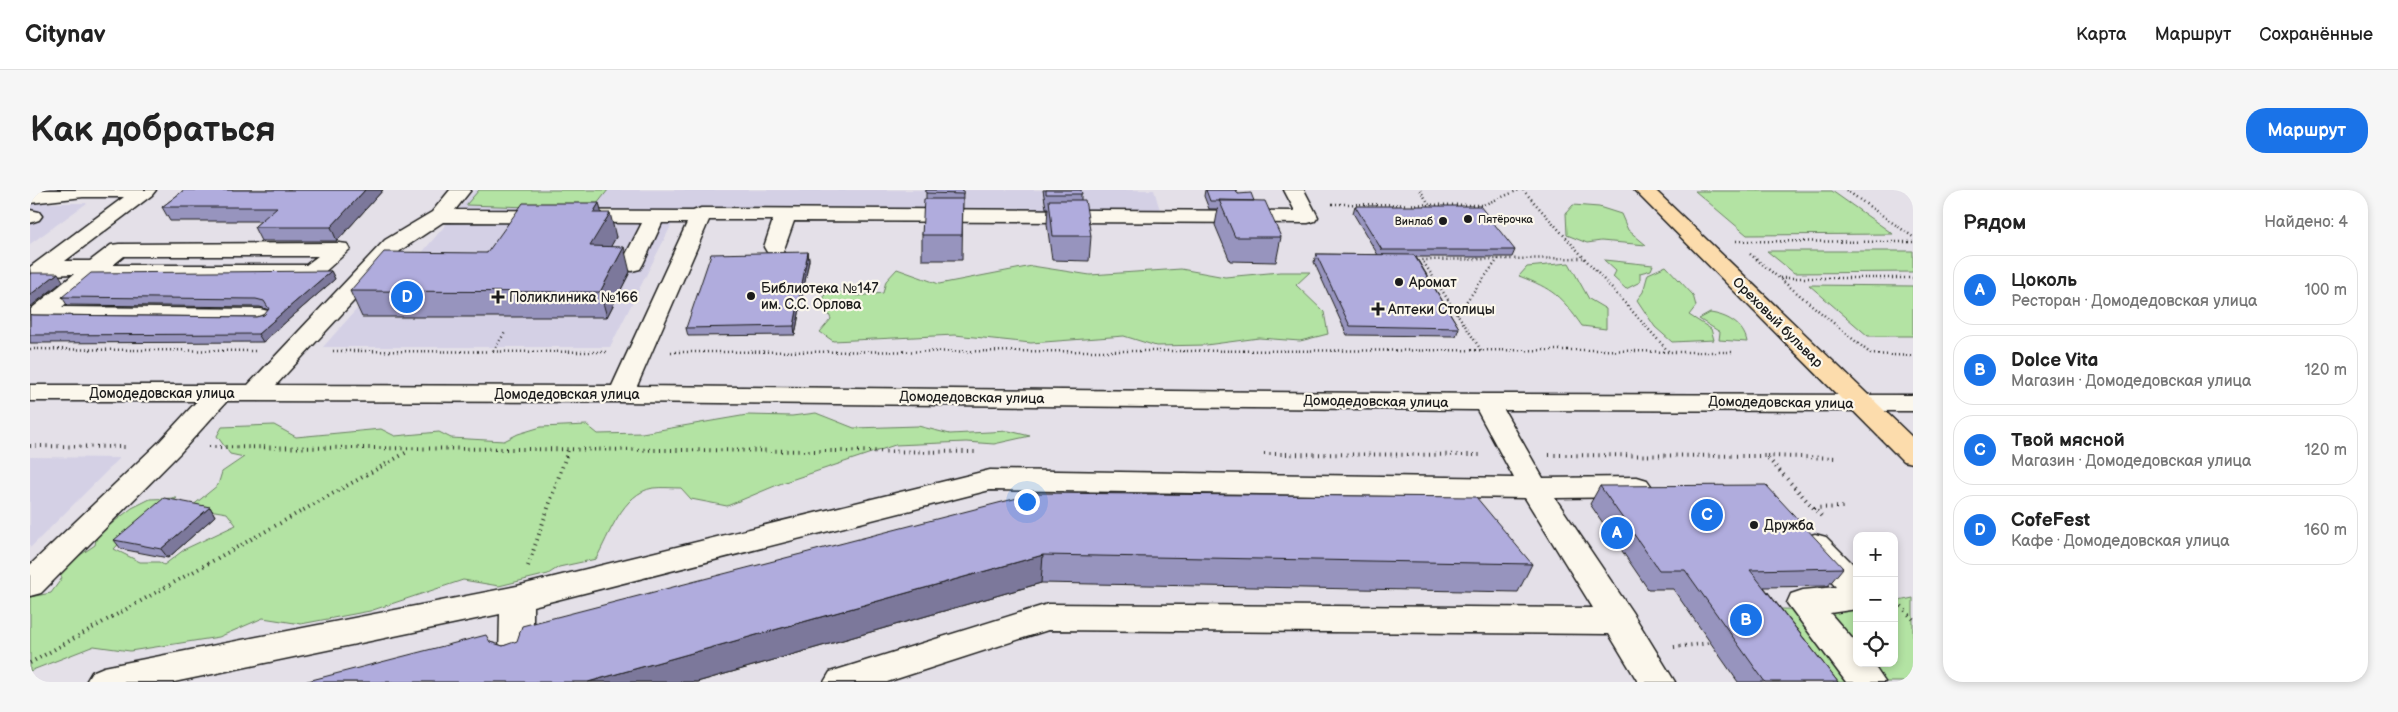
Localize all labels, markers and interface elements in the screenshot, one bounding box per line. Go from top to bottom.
text: Citynav [25,20,106,49]
text: Карта [2076,24,2127,45]
text: Маршрут [2155,24,2231,45]
text: Сохранённые [2259,24,2373,45]
button: Маршрут [2246,108,2368,153]
text: Как добраться [30,109,276,152]
text: Рядом [1963,210,2026,235]
marker: Пятёрочка [1462,213,1474,225]
place label: Пятёрочка [1478,213,1534,226]
text: Найдено: 4 [2264,213,2348,232]
place label: Винлаб [1395,215,1433,228]
marker: Винлаб [1437,215,1449,227]
text: Цоколь [2011,269,2077,292]
place label: Аромат [1408,274,1457,291]
street label: Ореховый бульвар [1729,274,1826,371]
marker: Аромат [1393,276,1405,288]
pin: D [391,278,423,316]
place label: Библиотека №147 им. С.С. Орлова [761,280,879,313]
text: A [1975,281,1985,300]
text: 100 m [2304,281,2347,300]
place label: Поликлиника №166 [509,289,639,306]
marker: Поликлиника №166 [491,290,505,304]
marker: Библиотека №147 им. С.С. Орлова [745,290,757,302]
text: Ресторан · Домодедовская улица [2011,292,2258,311]
place label: Аптеки Столицы [1387,301,1495,318]
marker: Аптеки Столицы [1372,303,1384,315]
text: Dolce Vita [2011,349,2098,372]
text: B [1974,361,1986,380]
text: 120 m [2304,361,2347,380]
text: Магазин · Домодедовская улица [2011,372,2252,391]
street label: Домодедовская улица [89,385,235,402]
street label: Домодедовская улица [494,386,640,403]
street label: Домодедовская улица [899,388,1046,407]
street label: Домодедовская улица [1303,392,1450,411]
street label: Домодедовская улица [1708,393,1855,412]
text: Твой мясной [2011,429,2125,452]
text: C [1974,441,1986,460]
text: 120 m [2304,441,2347,460]
text: Магазин · Домодедовская улица [2011,452,2252,471]
your location [1014,489,1040,515]
pin: C [1691,496,1723,534]
text: CofeFest [2011,509,2090,532]
pin: A [1601,514,1633,552]
place label: Дружба [1764,517,1815,534]
marker: Дружба [1748,519,1760,531]
text: D [1974,521,1986,540]
text: 160 m [2304,521,2347,540]
map controls [1853,532,1898,667]
button: + [1853,532,1898,577]
text: Кафе · Домодедовская улица [2011,532,2230,551]
button: − [1853,577,1898,622]
pin: B [1730,601,1762,639]
button: locate [1853,622,1898,667]

